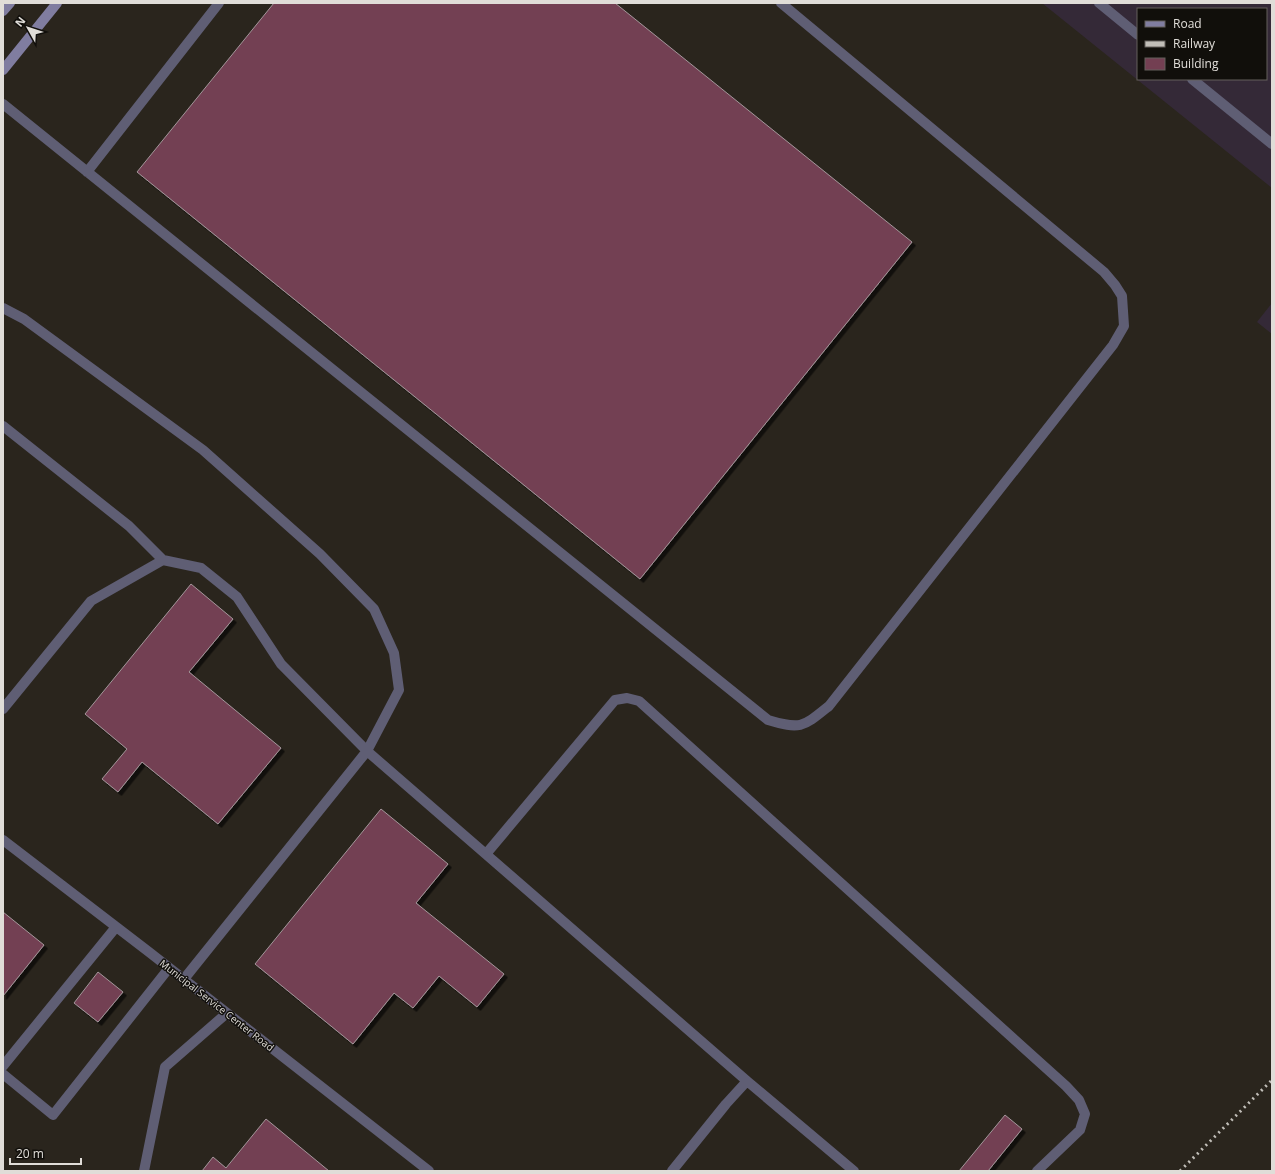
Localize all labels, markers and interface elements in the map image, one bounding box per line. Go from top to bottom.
north arrow [8,8,48,48]
legend [1137,8,1267,80]
text: N [11,13,28,30]
text: Road [1173,15,1202,32]
text: Railway [1173,35,1216,52]
text: Building [1173,55,1219,72]
street label: Municipal Service Center Road [157,956,277,1054]
scale bar [10,1140,81,1166]
text: 20 m [16,1145,44,1162]

